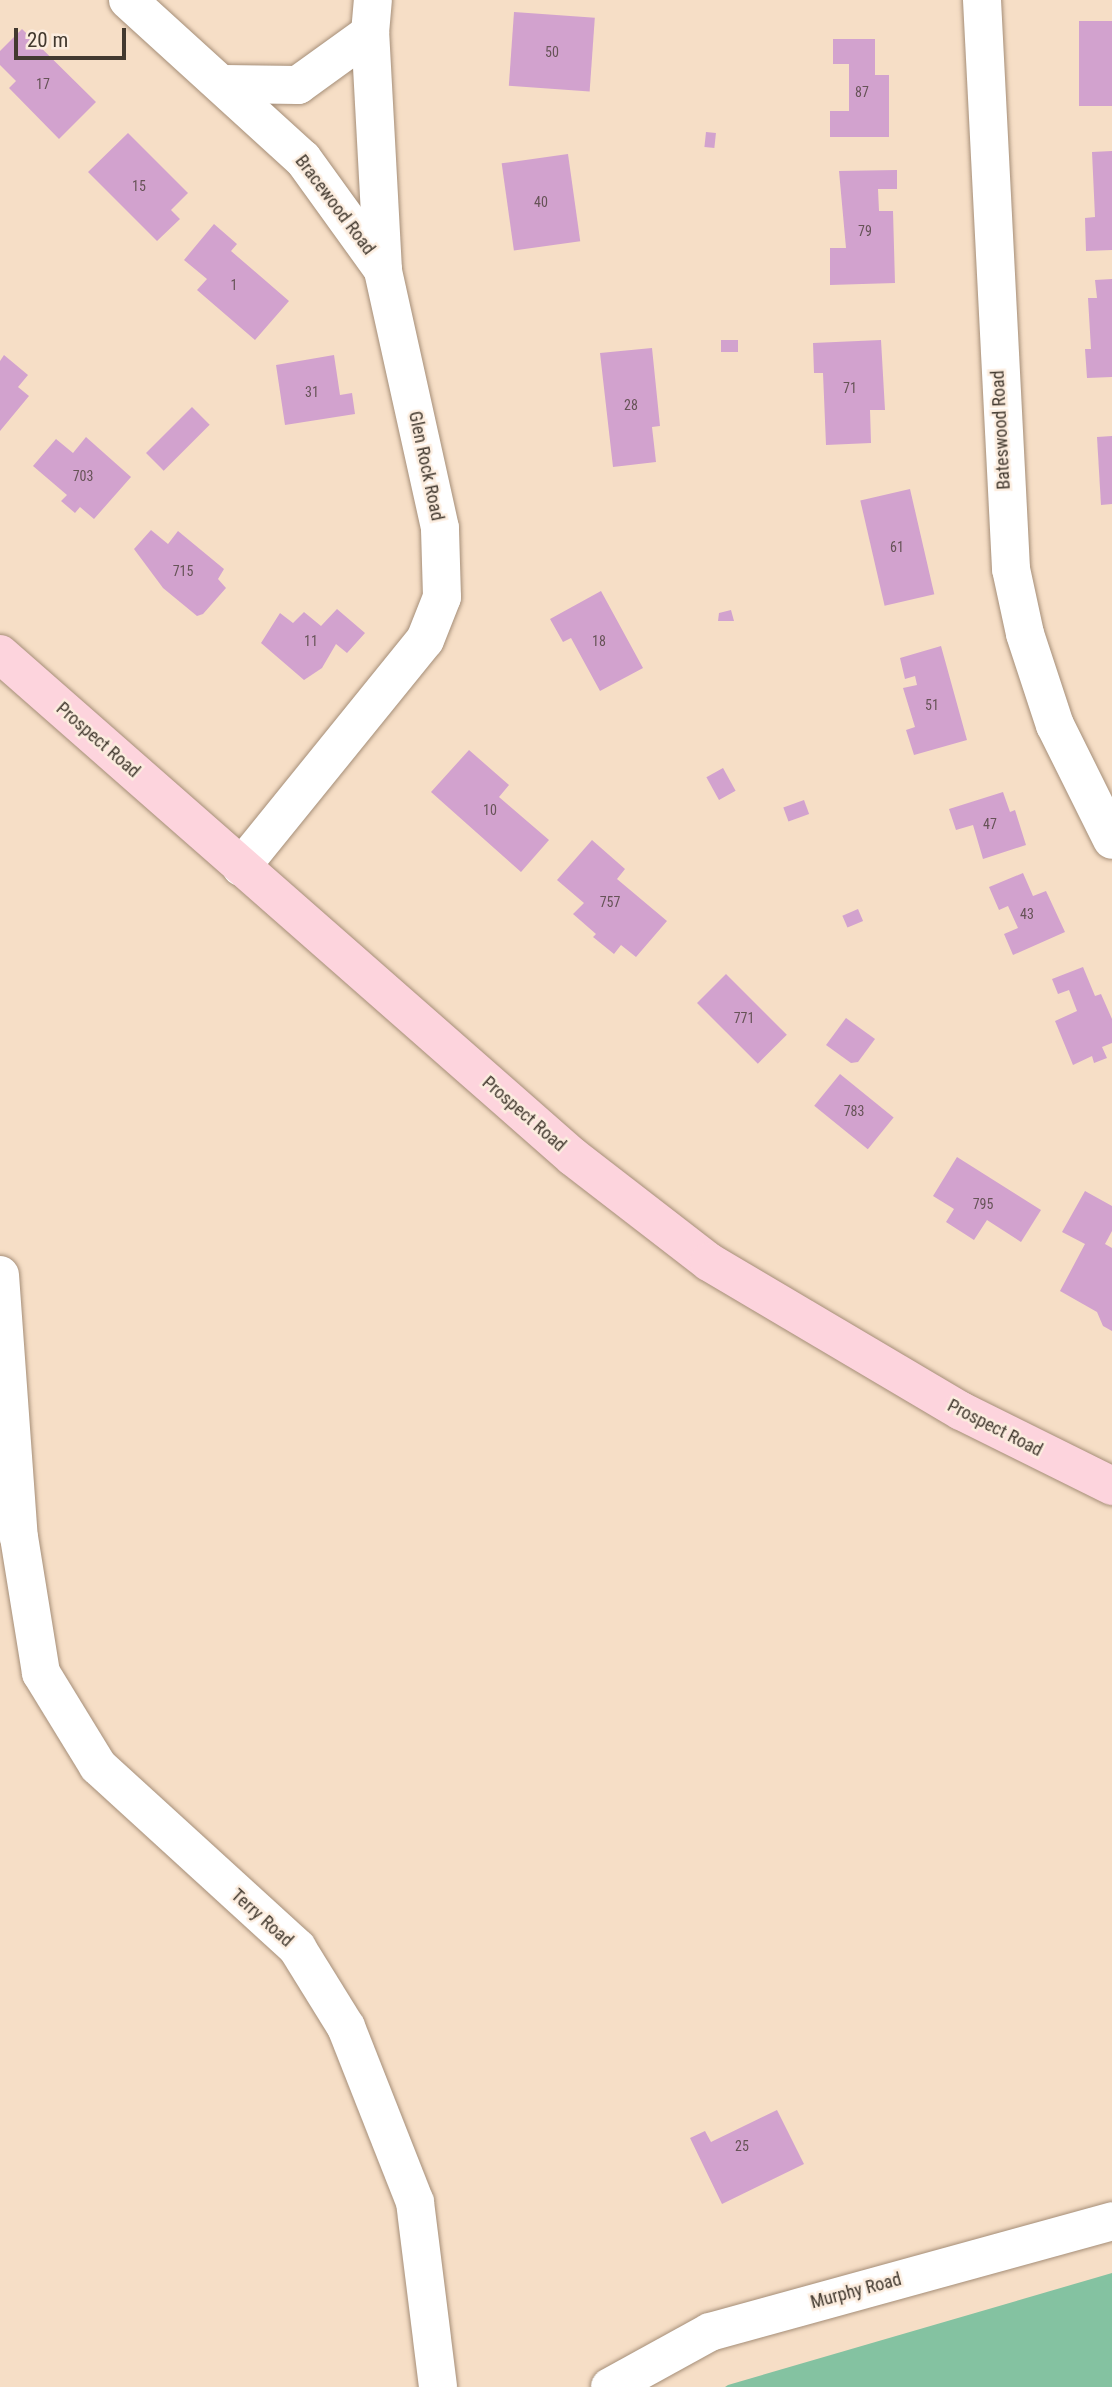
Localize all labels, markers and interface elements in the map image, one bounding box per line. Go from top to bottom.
scale bar [18,14,130,58]
text: 20 m [27,28,68,52]
house number: 50 [545,44,559,60]
house number: 17 [36,76,50,92]
house number: 87 [855,84,869,100]
street label: Bracewood Road [290,151,380,259]
house number: 15 [132,178,146,194]
house number: 40 [534,194,548,210]
house number: 79 [858,223,872,239]
house number: 1 [231,277,237,293]
street label: Bateswood Road [987,370,1015,490]
house number: 71 [843,380,857,396]
house number: 31 [305,384,319,400]
house number: 28 [624,397,638,413]
street label: Glen Rock Road [404,409,448,523]
house number: 703 [73,468,93,484]
house number: 61 [890,539,904,555]
house number: 715 [173,563,193,579]
house number: 11 [304,633,318,649]
house number: 18 [592,633,606,649]
house number: 51 [925,697,939,713]
street label: Prospect Road [52,698,144,782]
house number: 10 [483,802,497,818]
house number: 47 [983,816,997,832]
house number: 757 [600,894,620,910]
house number: 43 [1020,906,1034,922]
house number: 771 [734,1010,754,1026]
street label: Prospect Road [478,1072,570,1156]
house number: 783 [844,1103,864,1119]
house number: 795 [973,1196,993,1212]
street label: Prospect Road [944,1395,1046,1461]
street label: Terry Road [227,1885,297,1951]
house number: 25 [735,2138,749,2154]
street label: Murphy Road [808,2269,904,2313]

